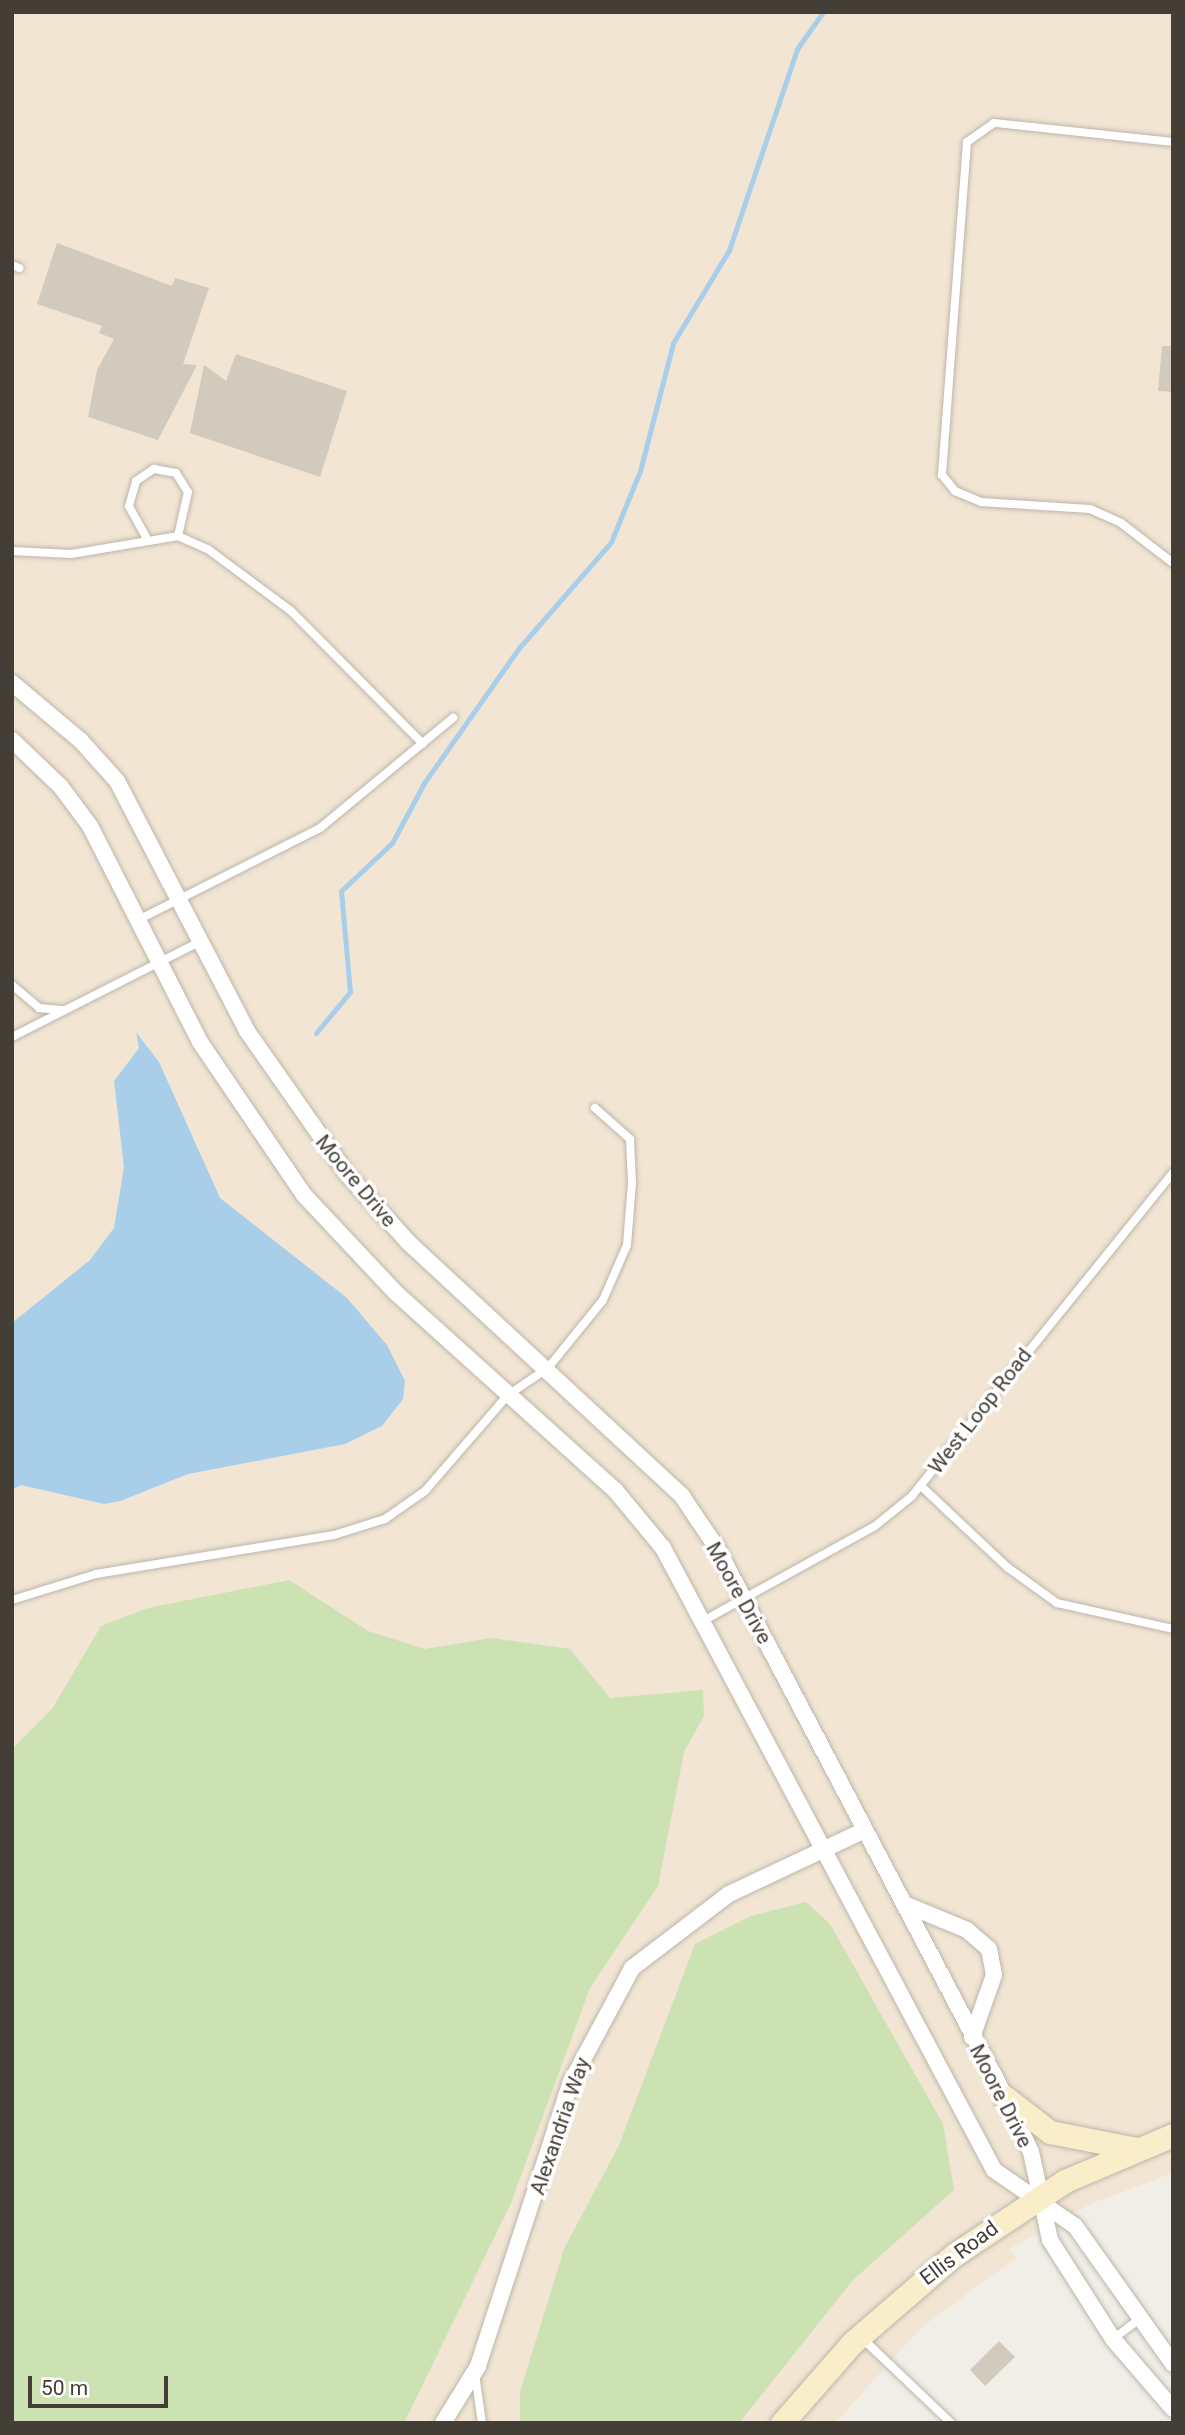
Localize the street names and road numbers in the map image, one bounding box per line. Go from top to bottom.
street label: Moore Drive [310,1130,402,1232]
street label: West Loop Road [923,1343,1037,1479]
street label: Moore Drive [701,1538,777,1648]
street label: Moore Drive [964,2040,1038,2152]
street label: Alexandria Way [525,2054,595,2198]
street label: Ellis Road [915,2215,1003,2291]

